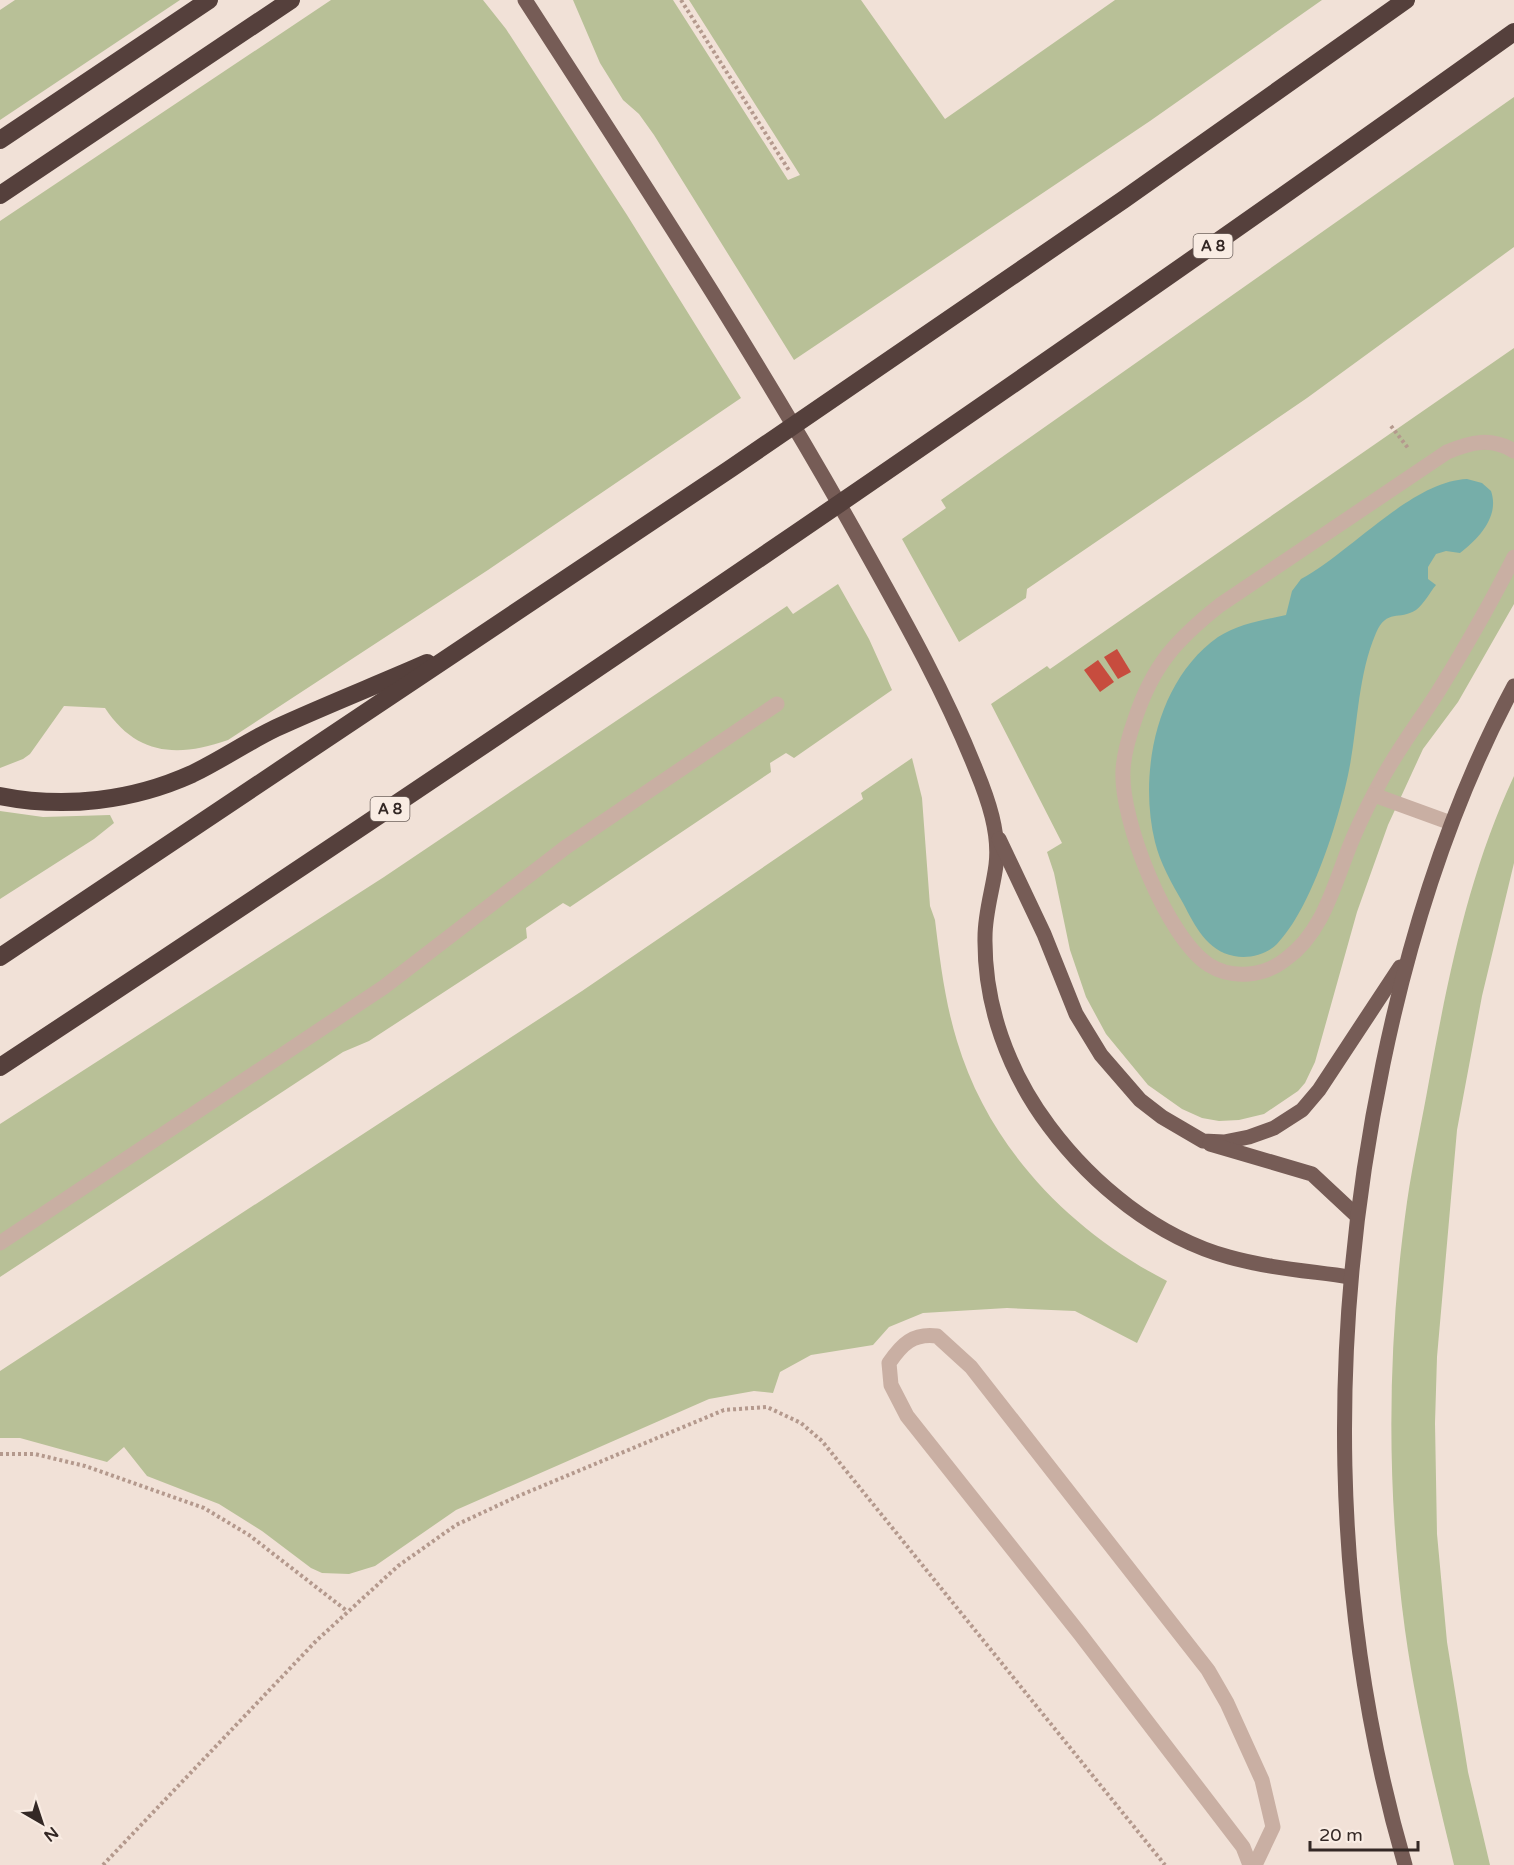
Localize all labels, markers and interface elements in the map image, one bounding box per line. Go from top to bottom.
road number: A 8 [1194,234,1232,258]
road number: A 8 [370,797,410,821]
north arrow [12,1793,72,1853]
scale bar [1310,1814,1418,1852]
text: N [40,1822,62,1846]
text: 20 m [1319,1824,1363,1846]

